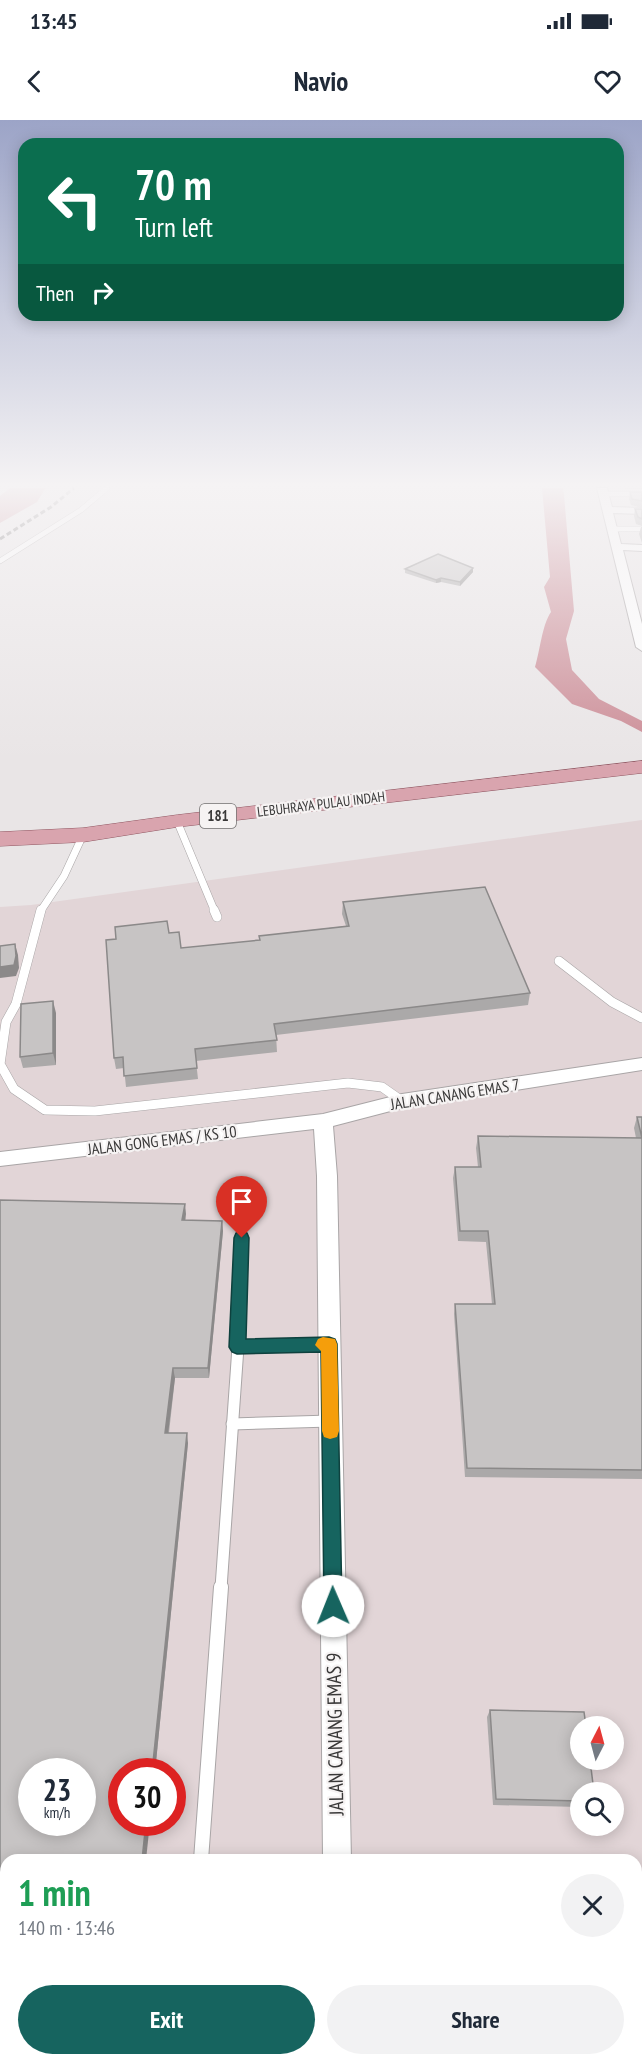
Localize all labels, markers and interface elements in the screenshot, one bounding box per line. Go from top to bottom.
text: 13:45 [30,7,78,35]
text: Navio [294,64,348,98]
icon: back [18,65,51,98]
icon: heart [591,65,624,98]
text: 70 m [135,157,212,212]
icon: left [36,162,114,240]
text: Turn left [135,210,213,244]
icon: right [86,276,119,309]
text: Then [36,279,74,307]
street label: LEBUHRAYA PULAU INDAH [256,787,386,821]
road number: 181 [200,804,236,828]
street label: JALAN CANANG EMAS 7 [388,1074,521,1114]
street label: JALAN GONG EMAS / KS 10 [85,1121,238,1159]
pin [216,1176,267,1238]
icon: arrive [225,1185,258,1218]
position arrow [301,1574,365,1638]
street label: JALAN CANANG EMAS 9 [321,1652,349,1817]
north arrow [570,1716,624,1770]
map controls [570,1716,624,1836]
speed limit sign: 30 [108,1758,186,1836]
text: 23 [43,1770,71,1809]
button: search [570,1782,624,1836]
text: km/h [44,1803,70,1822]
text: 1 min [18,1869,91,1916]
button: close [561,1874,624,1937]
text: 140 m · 13:46 [18,1915,115,1941]
button: Exit [18,1985,315,2054]
button: Share [327,1985,624,2054]

